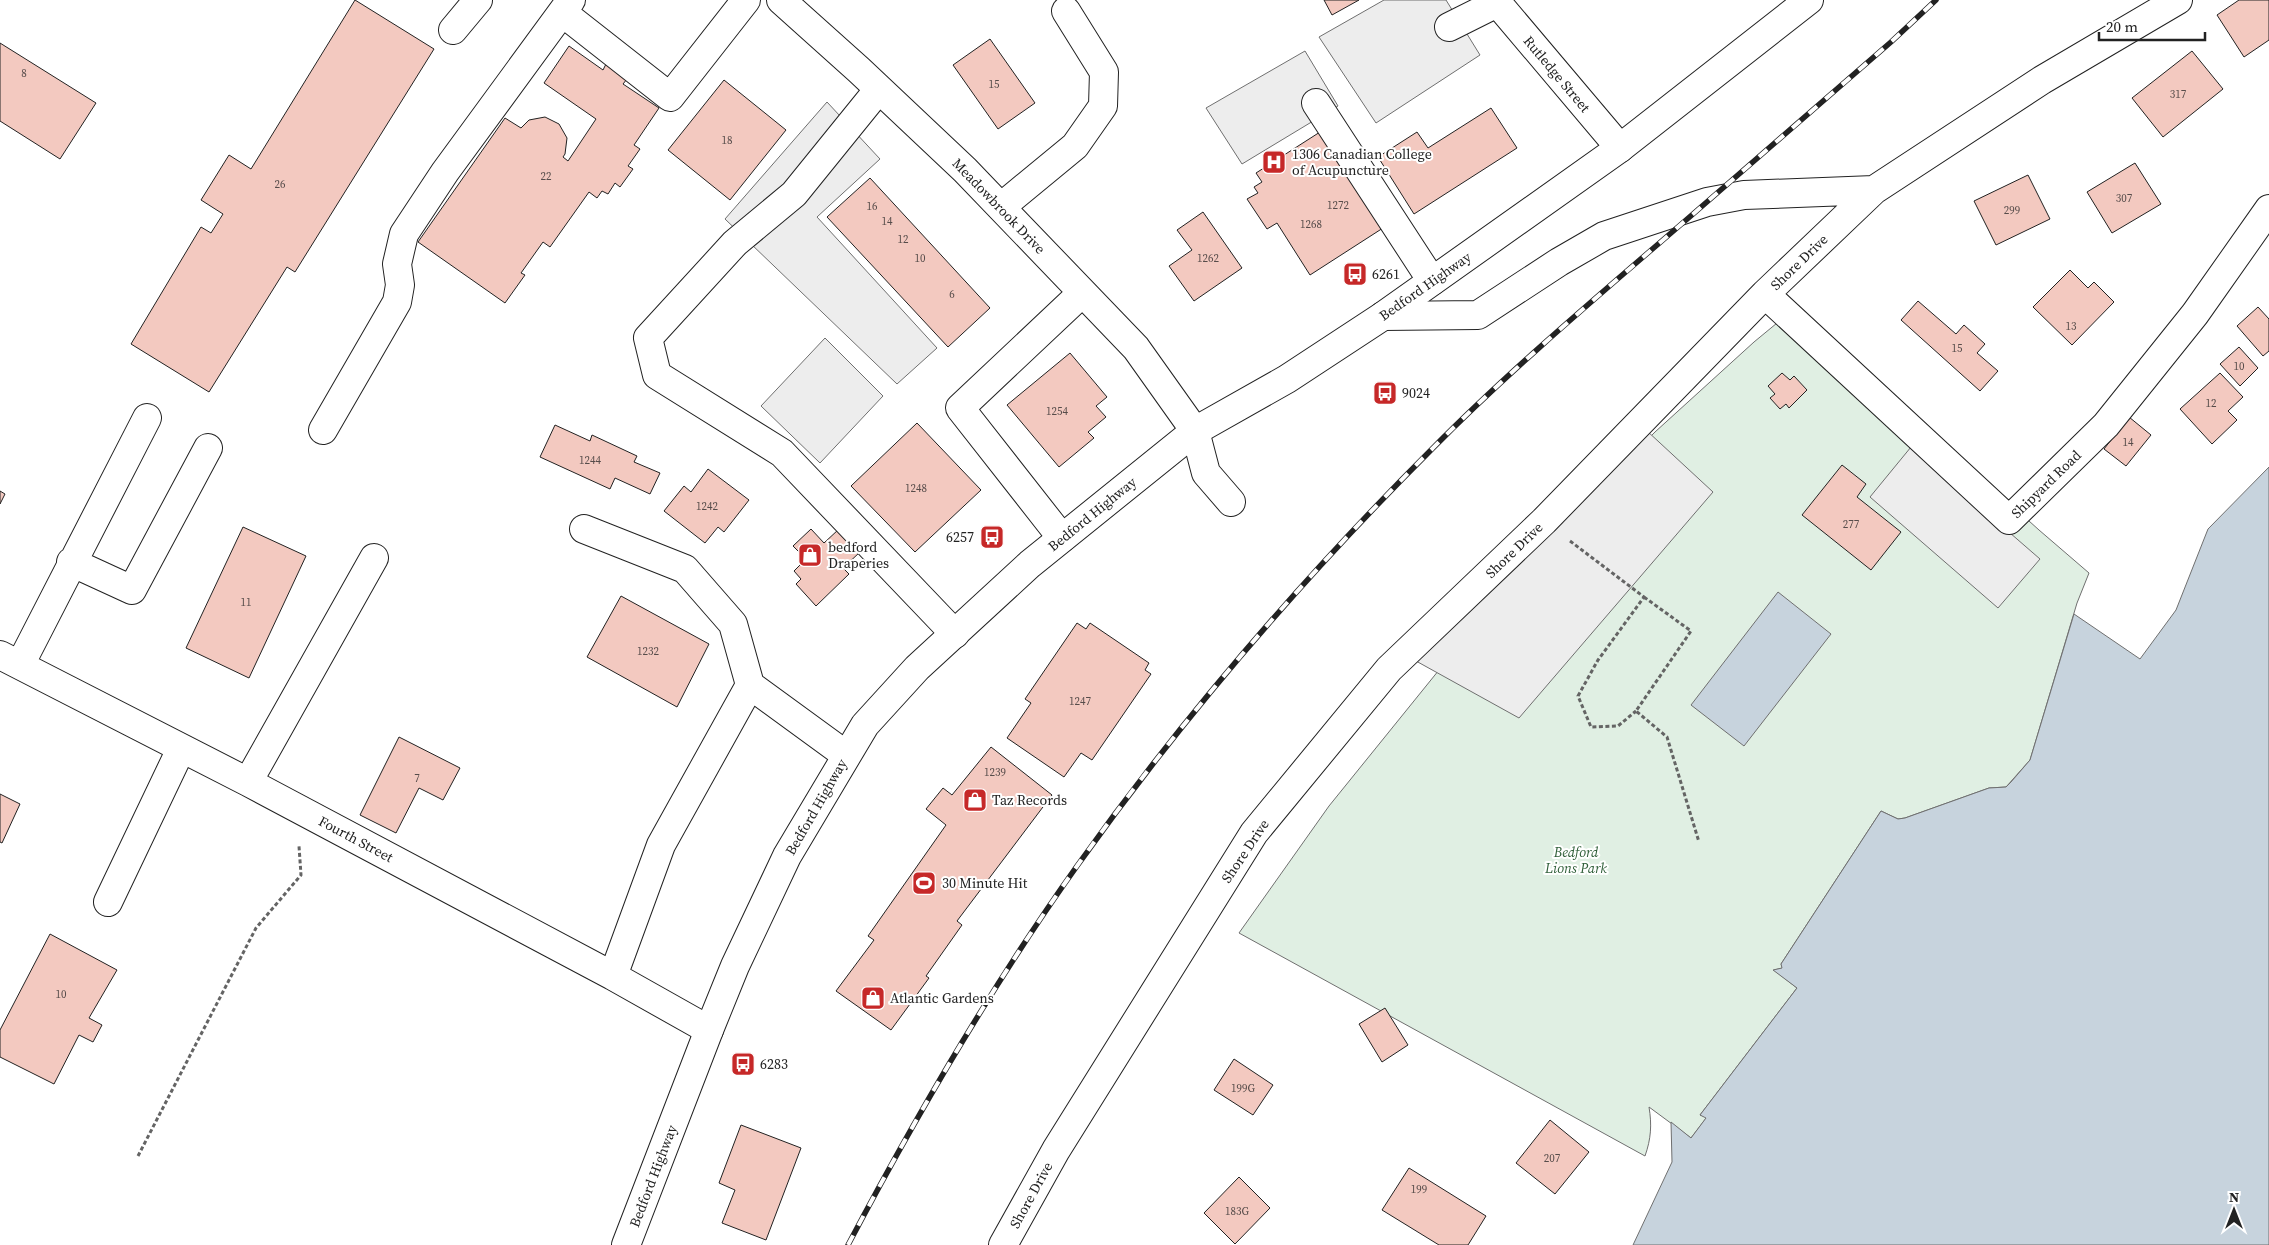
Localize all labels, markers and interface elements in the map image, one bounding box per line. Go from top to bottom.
scale bar [2099,10,2205,42]
text: 20 m [2106,16,2138,37]
street label: Rutledge Street [1519,31,1595,117]
house number: 8 [21,66,27,81]
house number: 15 [989,77,1000,92]
house number: 317 [2170,87,2187,102]
house number: 18 [722,133,733,148]
place label: 1306 Canadian College of Acupuncture [1292,144,1432,180]
hospital icon: 1306 Canadian College of Acupuncture [1261,149,1287,175]
street label: Meadowbrook Drive [948,154,1050,258]
house number: 22 [541,169,552,184]
house number: 26 [275,177,286,192]
house number: 307 [2116,191,2133,206]
house number: 1272 [1327,198,1349,213]
house number: 16 [867,199,878,214]
house number: 299 [2004,203,2020,218]
house number: 14 [882,214,893,229]
house number: 1268 [1300,217,1322,232]
street label: Shore Drive [1766,229,1832,295]
house number: 12 [898,232,909,247]
street label: Bedford Highway [1375,246,1476,325]
house number: 10 [915,251,926,266]
house number: 1262 [1197,251,1219,266]
bus stop icon: 6261 [1342,261,1368,287]
place label: 6261 [1372,264,1400,284]
house number: 6 [949,287,955,302]
house number: 13 [2066,319,2077,334]
house number: 15 [1952,341,1963,356]
house number: 10 [2234,359,2245,374]
bus stop icon: 9024 [1372,380,1398,406]
place label: 9024 [1402,383,1430,403]
house number: 12 [2206,396,2217,411]
house number: 1254 [1046,404,1068,419]
house number: 14 [2123,435,2134,450]
street label: Shipyard Road [2007,445,2085,523]
house number: 1244 [579,453,601,468]
street label: Bedford Highway [1044,472,1141,556]
house number: 1248 [905,481,927,496]
house number: 1242 [696,499,718,514]
street label: Shore Drive [1481,517,1547,583]
house number: 277 [1843,517,1860,532]
bus stop icon: 6257 [979,524,1005,550]
place label: 6257 [946,527,974,547]
place label: bedford Draperies [828,537,889,573]
shop icon: bedford Draperies [797,542,823,568]
house number: 11 [241,595,252,610]
house number: 1232 [637,644,659,659]
house number: 1247 [1069,694,1091,709]
street label: Bedford Highway [780,754,852,859]
house number: 1239 [984,765,1006,780]
house number: 7 [414,771,420,786]
shop icon: Taz Records [962,787,988,813]
place label: Taz Records [992,790,1067,810]
street label: Fourth Street [315,811,397,867]
street label: Shore Drive [1216,815,1274,887]
park label: Bedford Lions Park [1544,842,1607,878]
sports icon: 30 Minute Hit [911,870,937,896]
place label: 30 Minute Hit [942,873,1028,893]
shop icon: Atlantic Gardens [860,985,886,1011]
house number: 10 [56,987,67,1002]
place label: Atlantic Gardens [890,988,994,1008]
bus stop icon: 6283 [730,1051,756,1077]
place label: 6283 [760,1054,788,1074]
house number: 199G [1231,1081,1255,1096]
street label: Bedford Highway [624,1121,682,1230]
house number: 207 [1544,1151,1561,1166]
street label: Shore Drive [1005,1158,1057,1232]
house number: 199 [1411,1182,1427,1197]
north arrow [2209,1185,2259,1235]
text: N [2229,1187,2239,1207]
house number: 183G [1225,1204,1249,1219]

